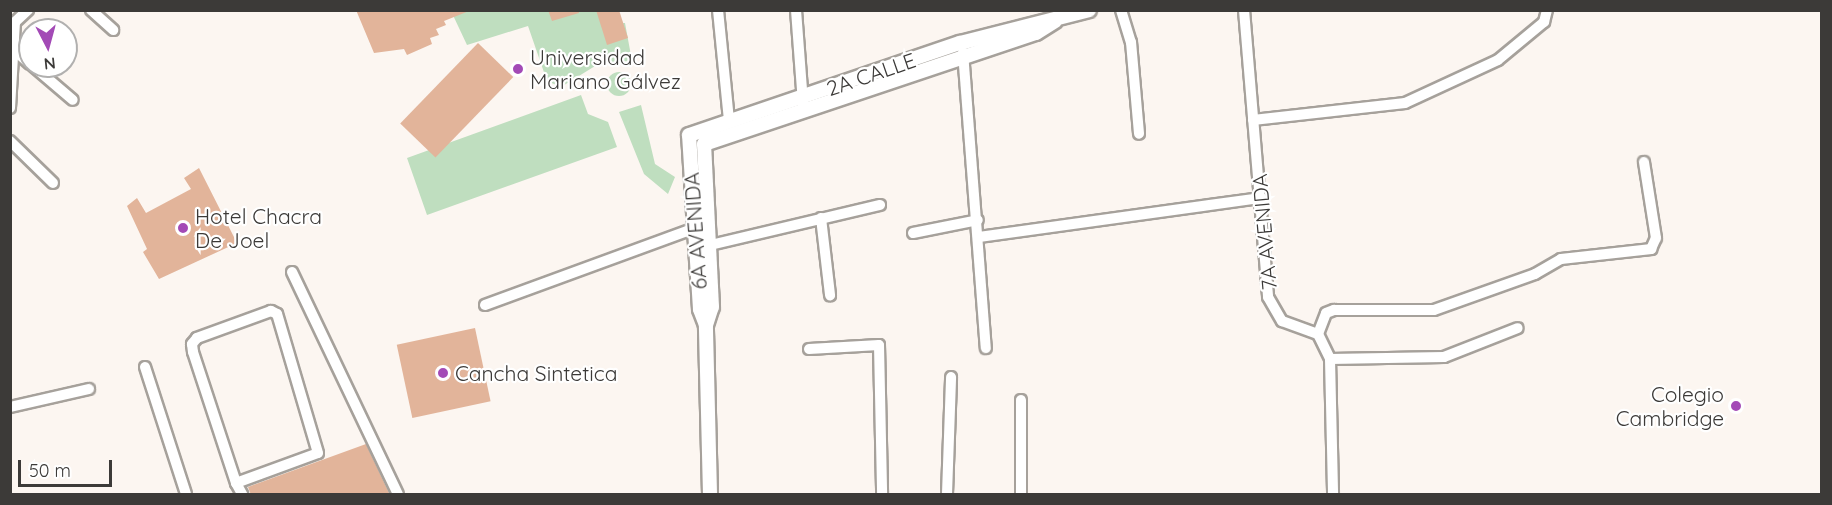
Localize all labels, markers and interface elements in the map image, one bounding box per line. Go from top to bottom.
north arrow [18,18,78,78]
place label: Universidad Mariano Gálvez [530,44,681,94]
street label: 2A CALLE [823,47,919,101]
text: N [43,53,57,74]
marker: Universidad Mariano Gálvez [511,62,525,76]
street label: 6A AVENIDA [678,172,712,290]
street label: 7A AVENIDA [1246,173,1282,291]
place label: Hotel Chacra De Joel [195,203,322,253]
marker: Hotel Chacra De Joel [176,221,190,235]
place label: Cancha Sintetica [455,360,617,386]
marker: Cancha Sintetica [436,366,450,380]
place label: Colegio Cambridge [1616,381,1724,431]
marker: Colegio Cambridge [1729,399,1743,413]
scale bar [21,448,116,486]
text: 50 m [29,459,71,482]

